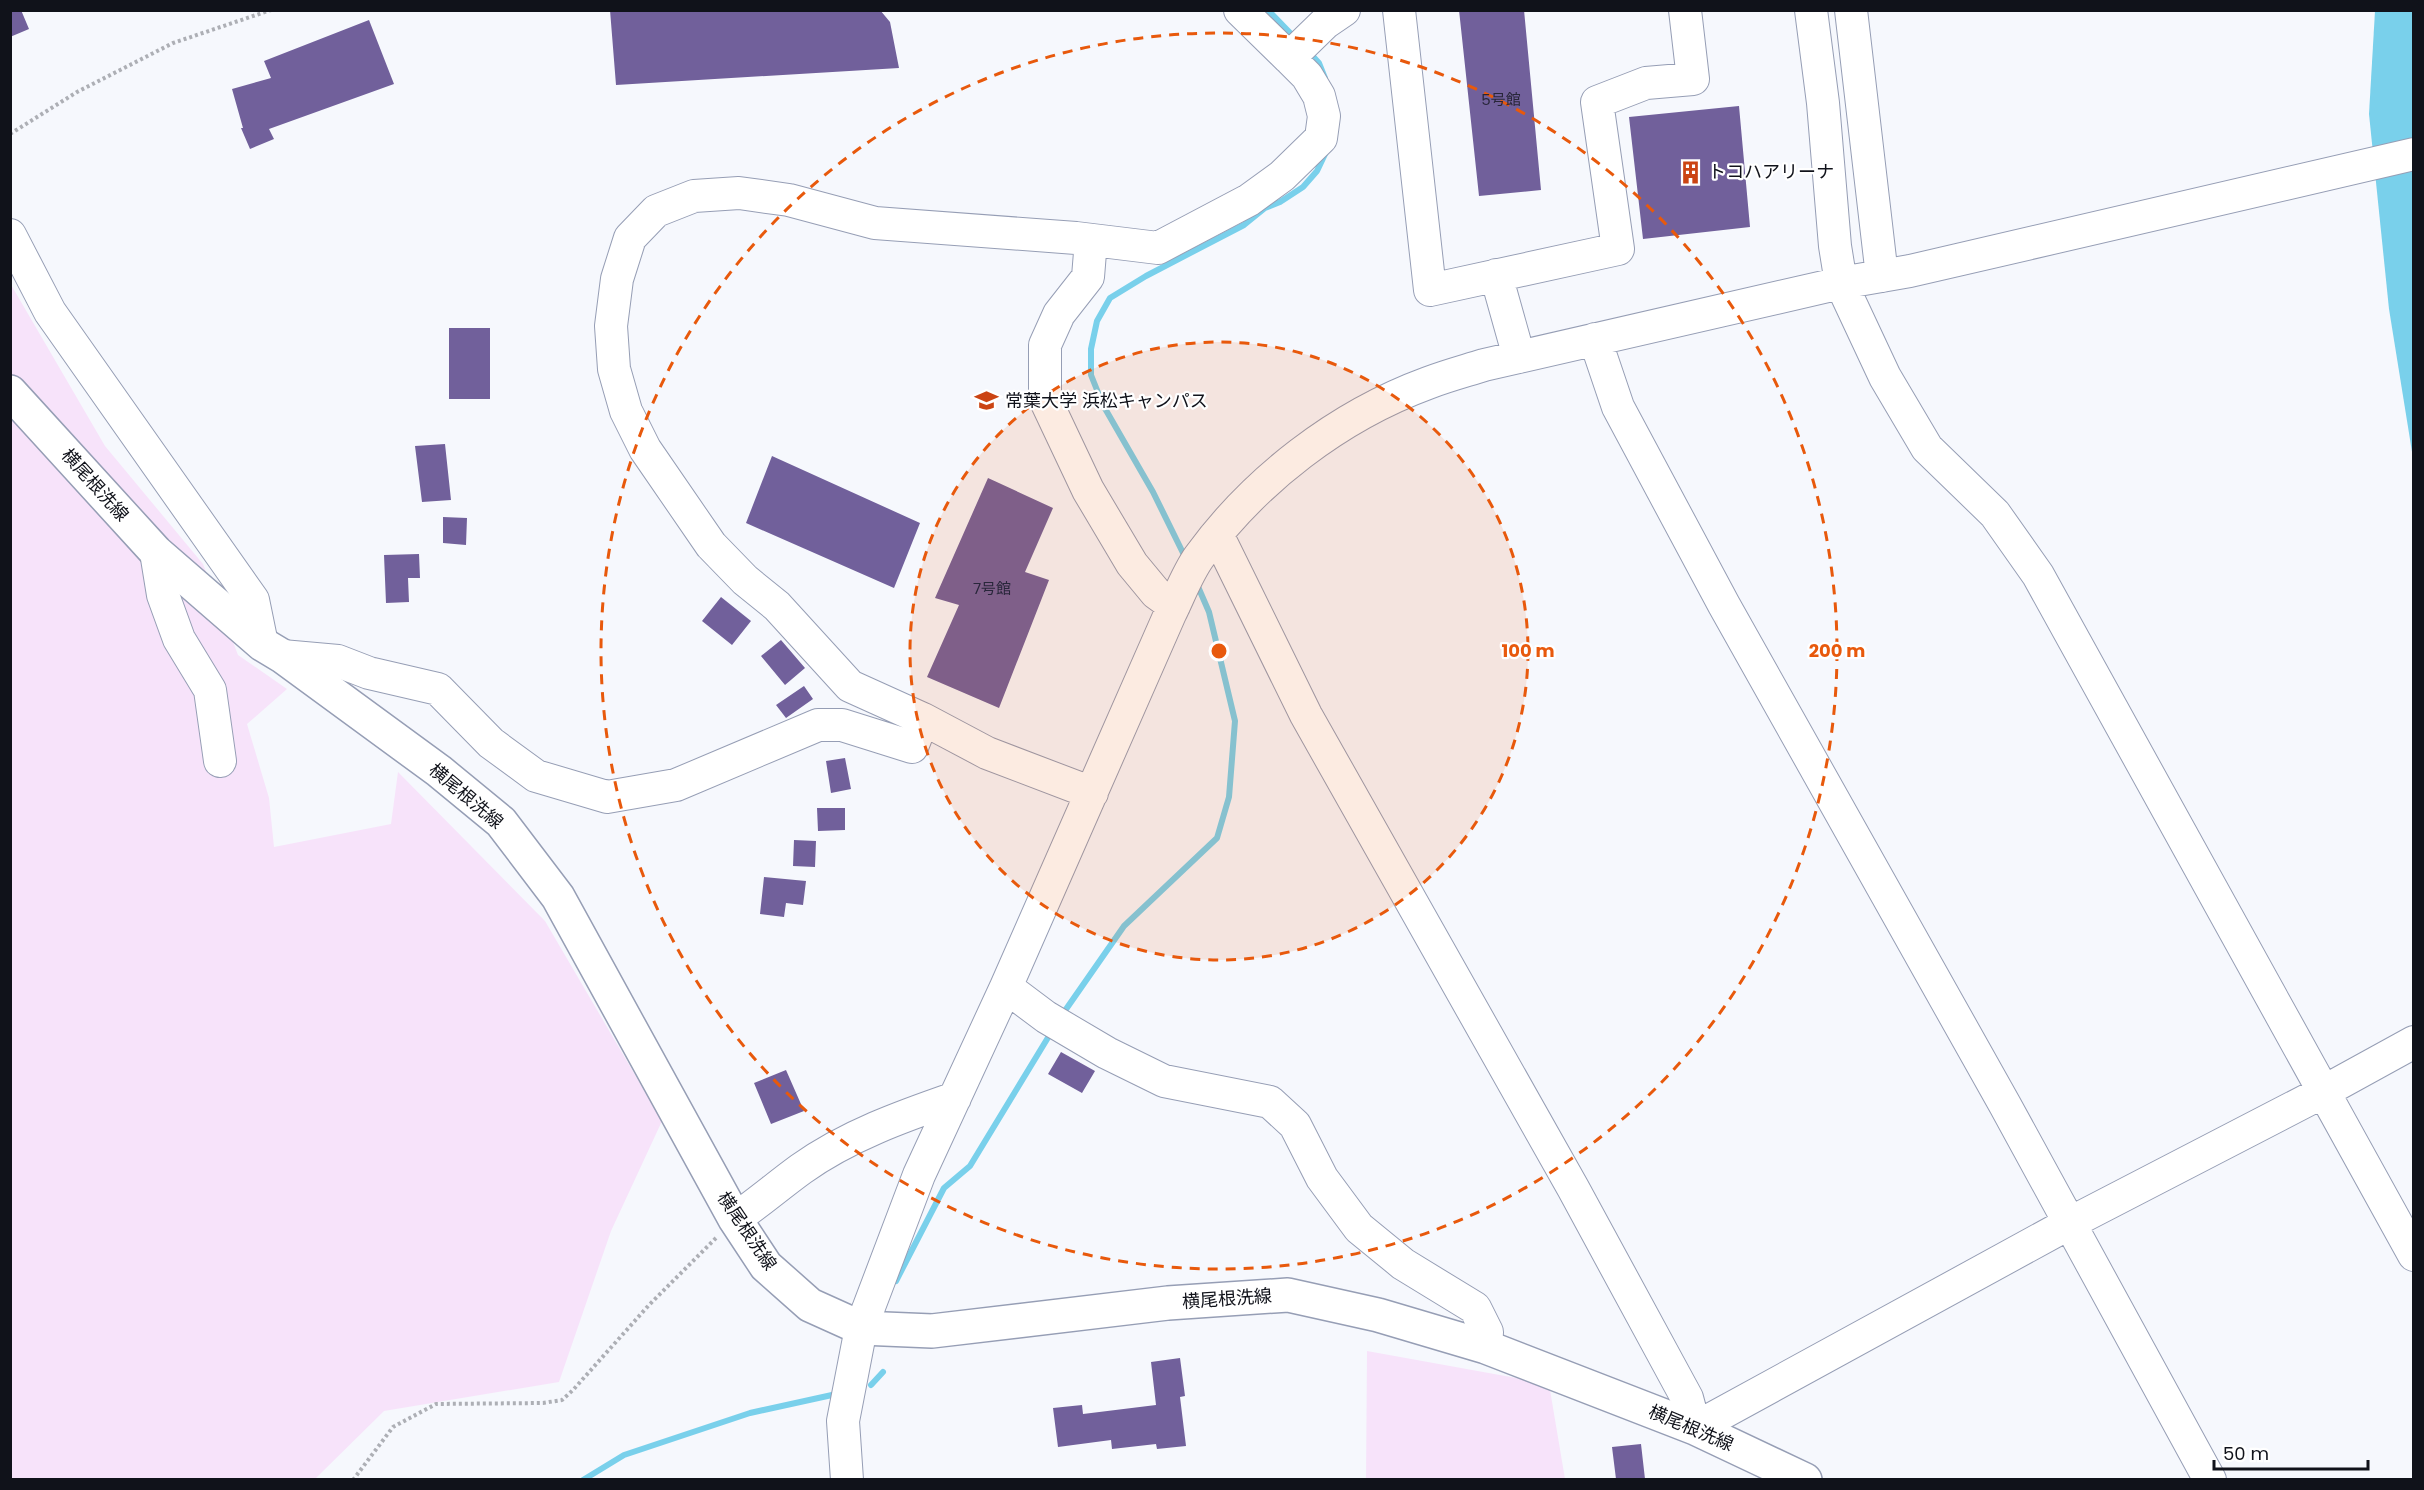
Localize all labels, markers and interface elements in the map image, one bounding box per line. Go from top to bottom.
house number: 5号館 [1481,89,1521,110]
building icon: トコハアリーナ [1677,159,1703,185]
place label: トコハアリーナ [1708,159,1834,184]
school or university icon: 常葉大学 浜松キャンパス [974,388,1000,414]
place label: 常葉大学 浜松キャンパス [1005,388,1208,413]
street label: 横尾根洗線 [56,443,135,526]
house number: 7号館 [973,578,1011,599]
text: 100 m [1501,638,1555,663]
text: 200 m [1809,638,1865,663]
centre of rings [1209,641,1229,661]
street label: 横尾根洗線 [424,757,509,834]
street label: 横尾根洗線 [712,1186,783,1275]
street label: 横尾根洗線 [1181,1283,1273,1314]
street label: 横尾根洗線 [1645,1398,1738,1457]
scale bar [2214,1433,2368,1471]
text: 50 m [2223,1441,2269,1466]

